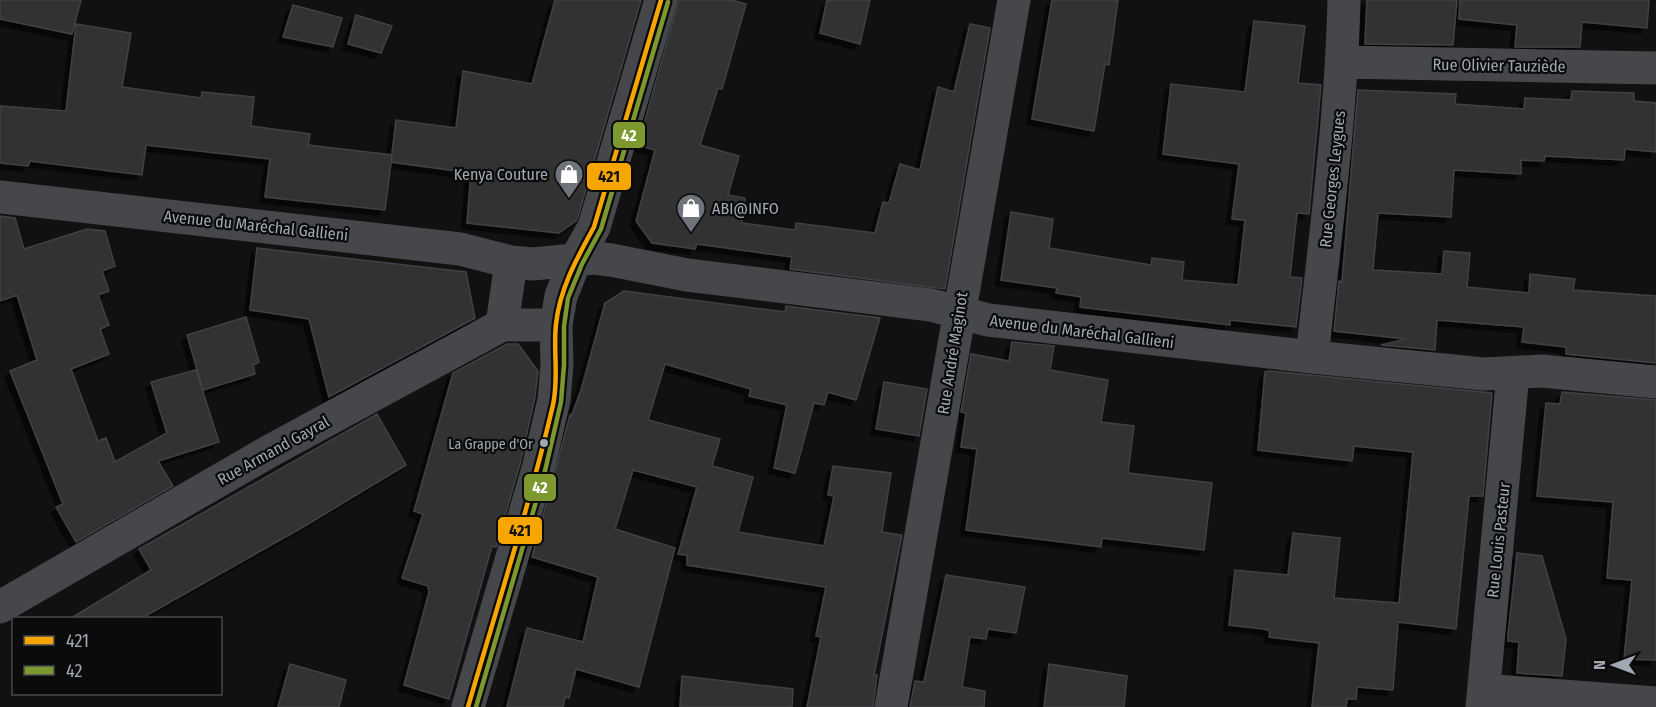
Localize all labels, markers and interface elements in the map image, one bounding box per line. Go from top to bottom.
street label: Rue Olivier Tauziède [1432,55,1566,76]
street label: Rue Georges Leygues [1316,110,1349,248]
line badge: 42 [612,121,646,149]
text: 42 [621,126,637,145]
shop icon: Kenya Couture [553,158,585,200]
line badge: 421 [586,162,632,191]
place label: Kenya Couture [454,165,548,184]
text: 421 [598,167,620,186]
shop icon: ABI@INFO [675,192,707,234]
place label: ABI@INFO [712,199,779,218]
street label: Avenue du Maréchal Gallieni [163,206,349,245]
street label: Rue André Maginot [933,290,972,416]
street label: Avenue du Maréchal Gallieni [989,311,1175,352]
street label: Rue Armand Gayral [214,412,332,489]
place label: La Grappe d'Or [448,436,533,453]
marker: La Grappe d'Or [538,437,550,449]
line badge: 42 [523,473,557,502]
text: 42 [532,478,548,497]
street label: Rue Louis Pasteur [1483,481,1514,599]
line badge: 421 [497,516,543,545]
text: 421 [509,521,531,540]
legend [12,617,222,695]
text: 421 [66,630,89,652]
north arrow [1584,635,1644,695]
text: 42 [66,660,82,682]
text: N [1590,660,1609,670]

